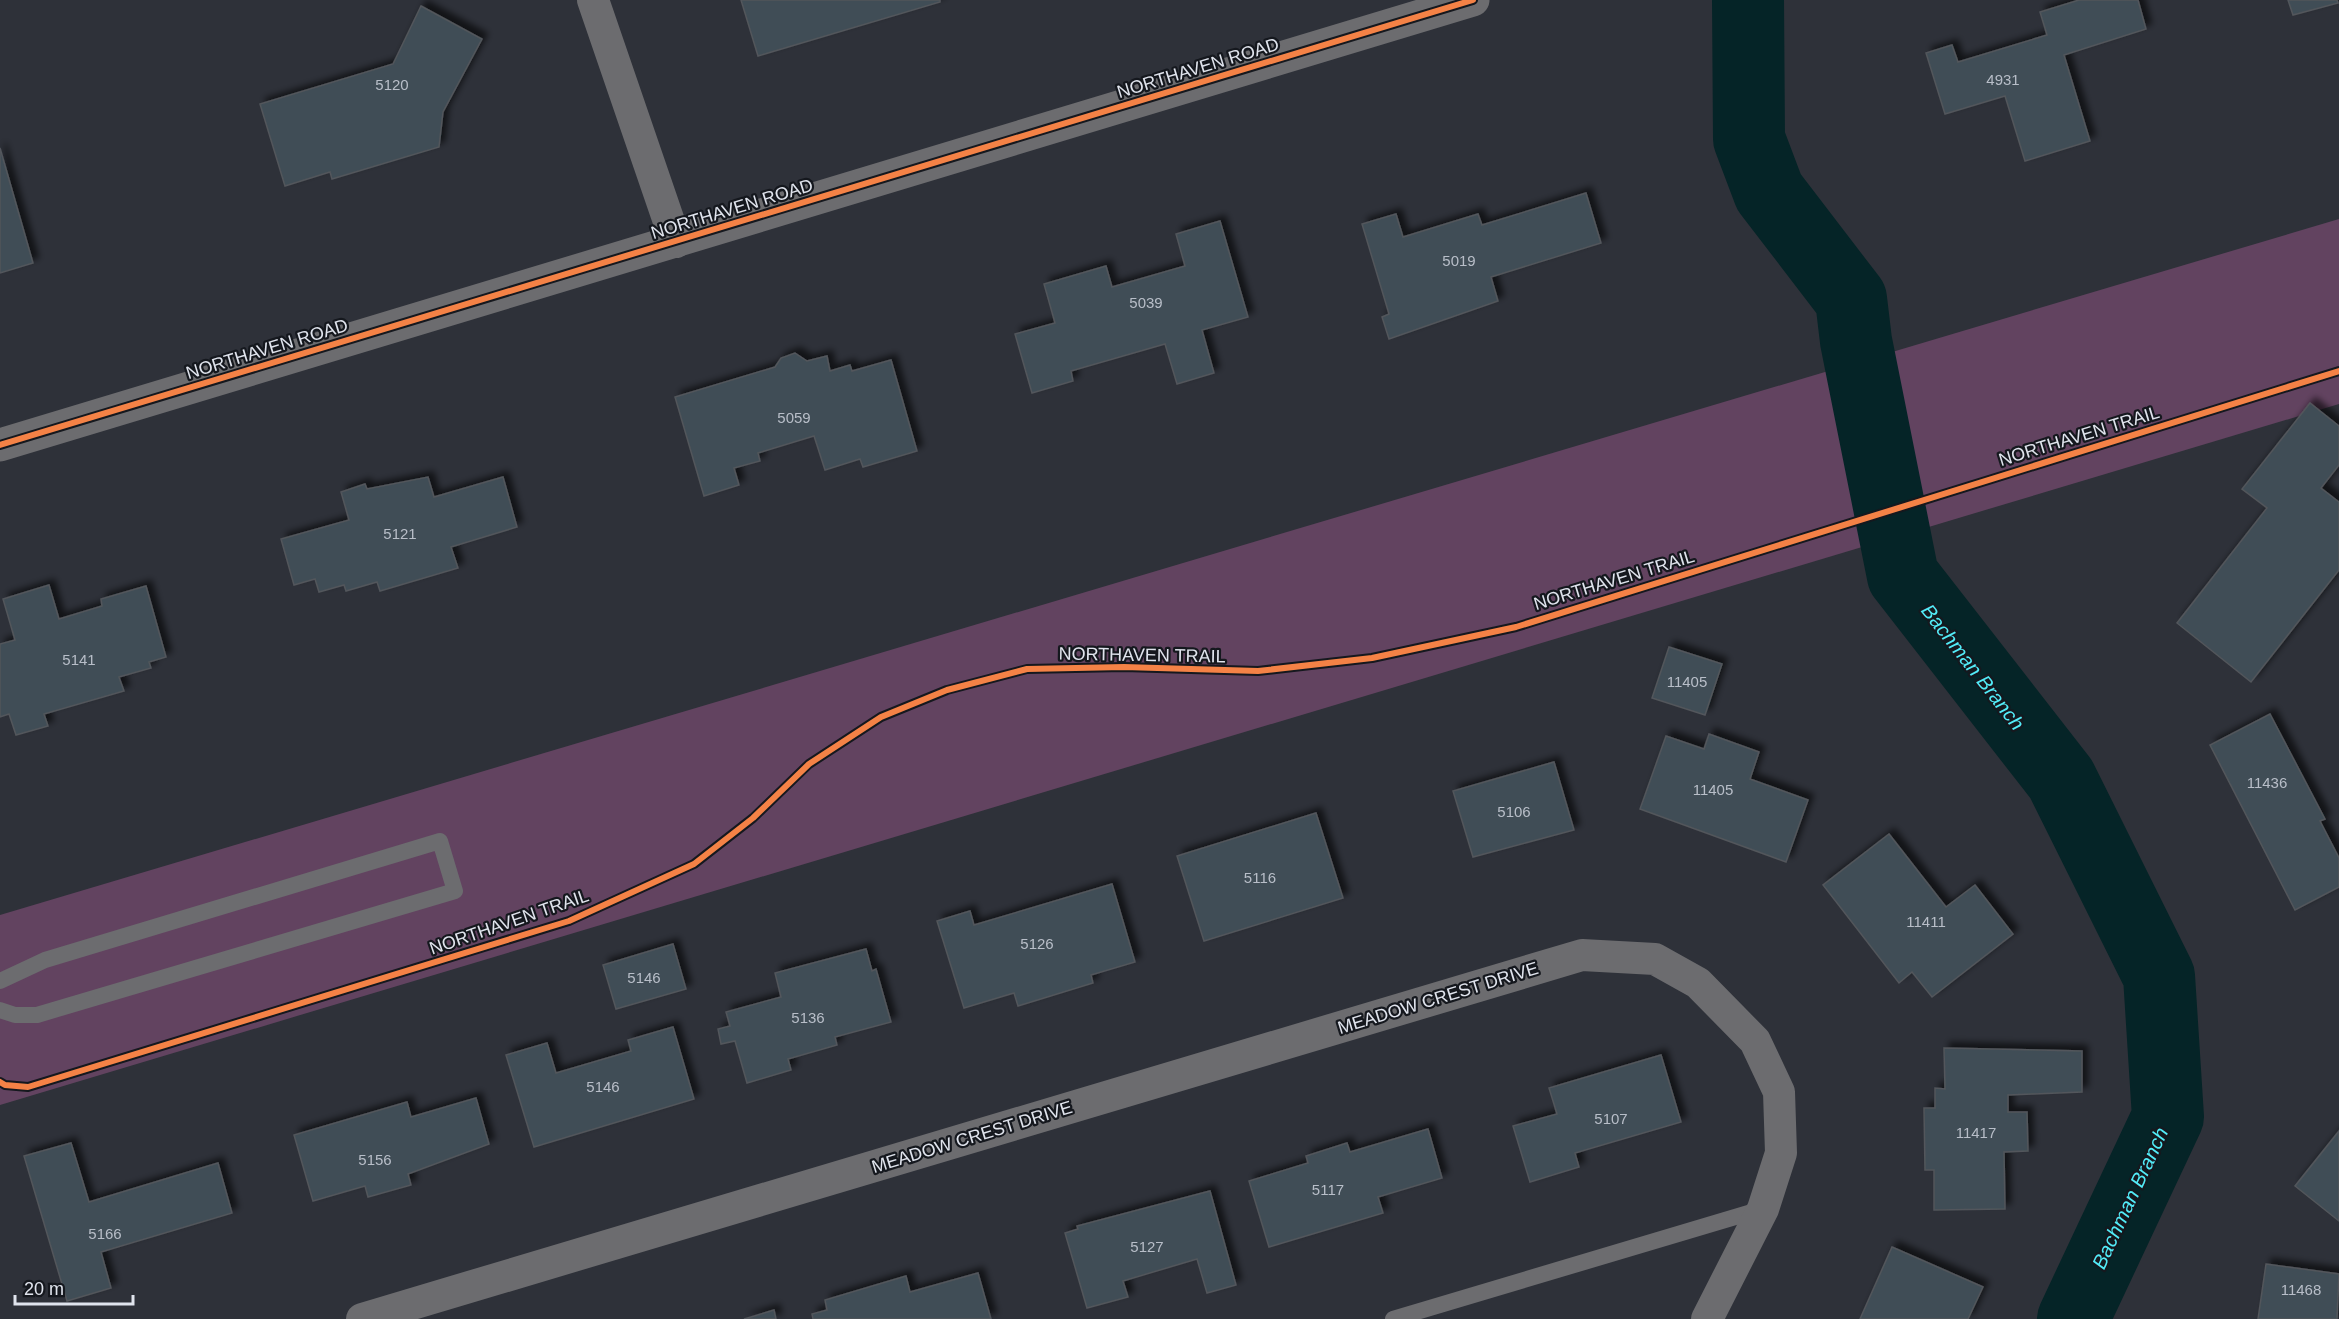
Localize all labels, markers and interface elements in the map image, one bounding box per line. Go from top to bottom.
street label: NORTHAVEN ROAD [1115,34,1281,102]
house number: 4931 [1986,71,2020,88]
house number: 5120 [375,76,409,93]
street label: NORTHAVEN ROAD [649,175,815,243]
house number: 5019 [1442,252,1476,269]
house number: 5039 [1129,294,1163,311]
street label: NORTHAVEN ROAD [184,315,350,383]
street label: NORTHAVEN TRAIL [1996,402,2162,470]
house number: 5059 [777,409,811,426]
house number: 5121 [383,525,417,542]
street label: NORTHAVEN TRAIL [1531,546,1697,614]
water label: Bachman Branch [1917,600,2029,734]
street label: NORTHAVEN TRAIL [1058,644,1226,666]
house number: 5141 [62,651,96,668]
house number: 11405 [1667,673,1707,690]
house number: 11436 [2247,774,2287,791]
house number: 11405 [1693,781,1733,798]
house number: 5106 [1497,803,1531,820]
house number: 5116 [1244,869,1276,886]
street label: NORTHAVEN TRAIL [427,885,591,959]
house number: 11411 [1906,913,1946,930]
house number: 5126 [1020,935,1054,952]
street label: MEADOW CREST DRIVE [1335,958,1541,1038]
house number: 5146 [627,969,661,986]
house number: 5136 [791,1009,825,1026]
house number: 5146 [586,1078,620,1095]
street label: MEADOW CREST DRIVE [869,1097,1075,1177]
house number: 5107 [1594,1110,1628,1127]
house number: 11417 [1956,1124,1996,1141]
water label: Bachman Branch [2088,1124,2172,1272]
house number: 5156 [358,1151,392,1168]
house number: 5117 [1312,1181,1344,1198]
house number: 5166 [88,1225,122,1242]
house number: 5127 [1130,1238,1164,1255]
scale bar [15,1268,134,1306]
text: 20 m [24,1279,64,1299]
house number: 11468 [2281,1281,2321,1298]

